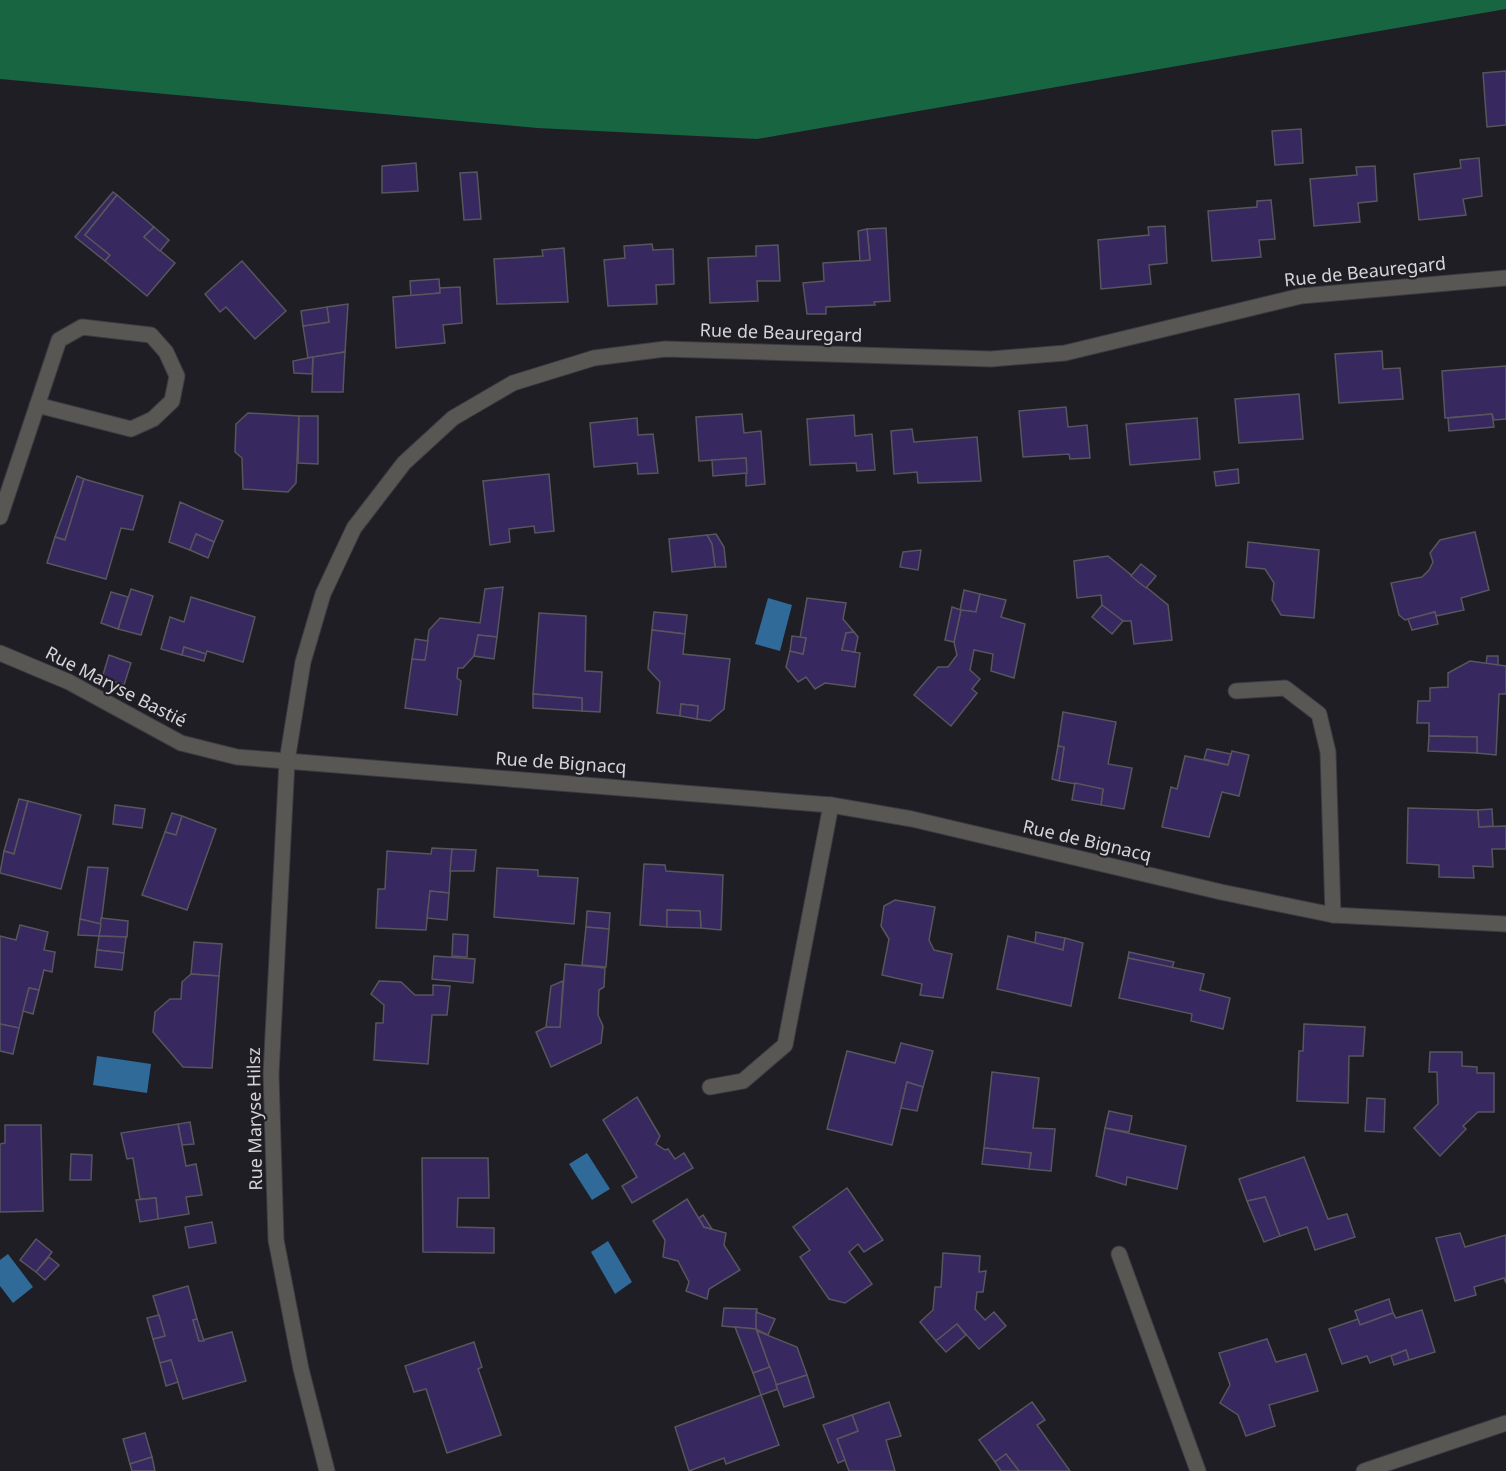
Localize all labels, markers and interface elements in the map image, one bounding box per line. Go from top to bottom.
street label: Rue de Beauregard [1283,251,1447,291]
street label: Rue de Beauregard [699,317,863,347]
street label: Rue Maryse Bastié [42,640,191,732]
street label: Rue de Bignacq [495,745,627,779]
street label: Rue de Bignacq [1021,814,1154,866]
street label: Rue Maryse Hilsz [241,1047,267,1191]

